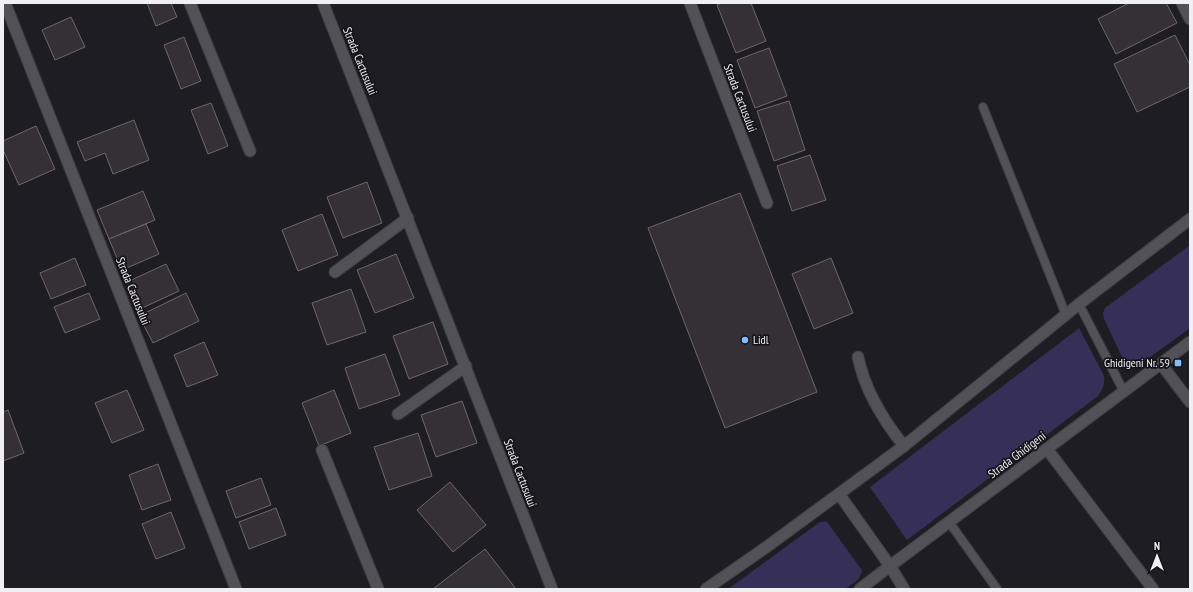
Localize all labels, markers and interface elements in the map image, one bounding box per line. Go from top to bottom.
street label: Strada Cactusului [340,25,381,97]
street label: Strada Cactusului [721,62,760,134]
street label: Strada Cactusului [113,255,154,327]
place label: Lidl [753,332,769,347]
marker: Lidl [740,335,750,345]
place label: Ghidigeni Nr. 59 [1104,355,1170,370]
marker: Ghidigeni Nr. 59 [1173,358,1183,368]
street label: Strada Ghidigeni [985,428,1049,481]
street label: Strada Cactusului [501,437,540,509]
north arrow [1137,536,1177,576]
text: N [1154,539,1160,553]

